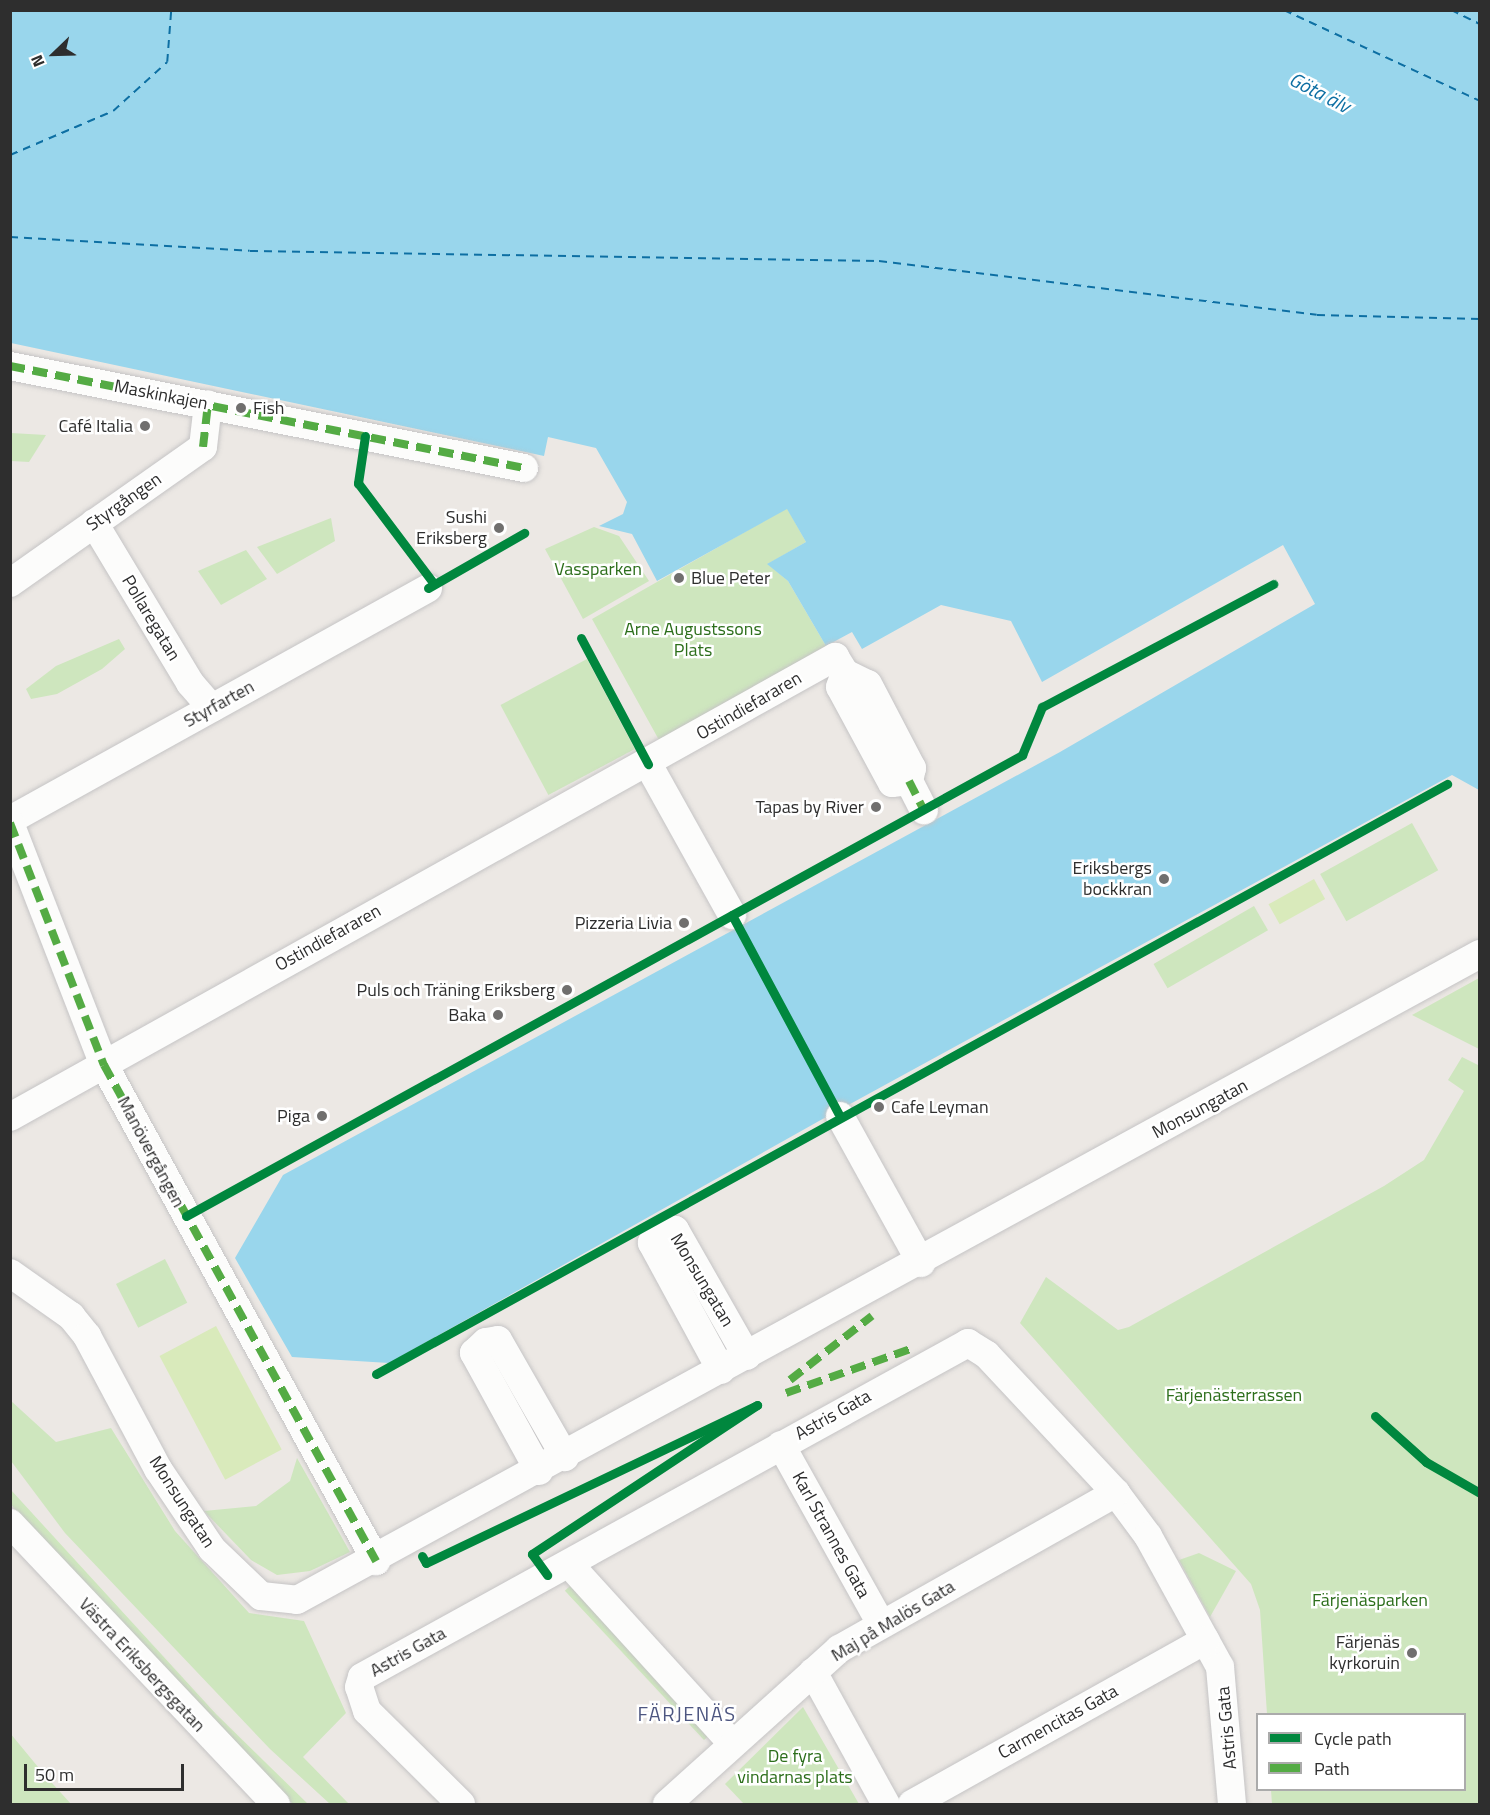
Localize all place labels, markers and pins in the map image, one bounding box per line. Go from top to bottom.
place label: Fish [253,397,284,419]
marker: Fish [234,401,248,415]
place label: Café Italia [58,415,133,437]
marker: Café Italia [138,419,152,433]
place label: Sushi Eriksberg [416,507,487,550]
marker: Sushi Eriksberg [492,521,506,535]
place label: Blue Peter [691,567,770,589]
marker: Blue Peter [672,571,686,585]
place label: Tapas by River [755,796,864,818]
marker: Tapas by River [869,800,883,814]
place label: Eriksbergs bockkran [1073,858,1152,900]
marker: Eriksbergs bockkran [1157,872,1171,886]
place label: Pizzeria Livia [575,912,672,934]
marker: Pizzeria Livia [677,916,691,930]
place label: Puls och Träning Eriksberg [357,979,555,1001]
marker: Puls och Träning Eriksberg [560,983,574,997]
place label: Baka [448,1004,486,1026]
marker: Baka [491,1008,505,1022]
place label: Cafe Leyman [891,1096,989,1118]
marker: Cafe Leyman [872,1100,886,1114]
place label: Piga [277,1105,310,1127]
marker: Piga [315,1109,329,1123]
place label: Färjenäs kyrkoruin [1329,1632,1400,1674]
marker: Färjenäs kyrkoruin [1405,1646,1419,1660]

